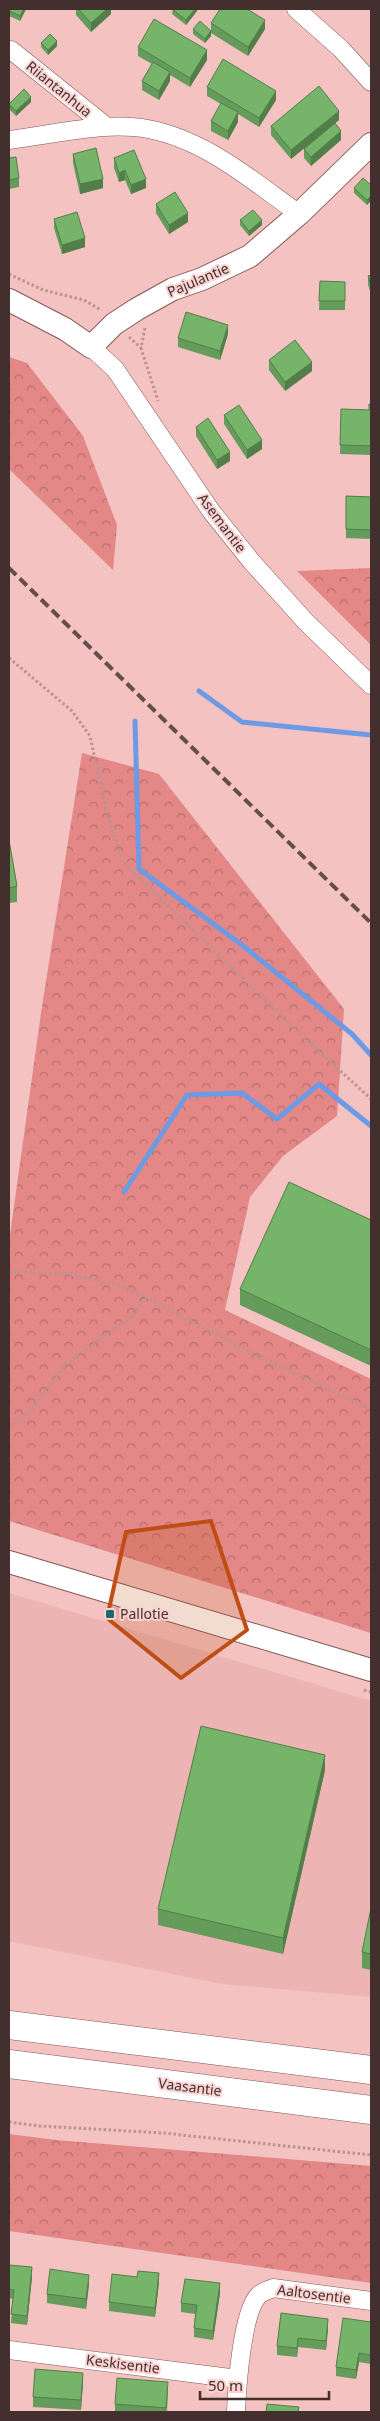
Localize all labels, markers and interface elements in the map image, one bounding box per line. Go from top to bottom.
street label: Riiantanhua [23,56,96,121]
street label: Pajulantie [164,258,232,301]
street label: Asemantie [194,489,251,556]
place label: Pallotie [120,1604,169,1623]
marker: Pallotie [104,1608,116,1620]
street label: Vaasantie [157,2073,223,2100]
street label: Aaltosentie [276,2280,352,2307]
street label: Keskisentie [85,2350,161,2377]
scale bar [200,2368,329,2400]
text: 50 m [208,2375,243,2395]

